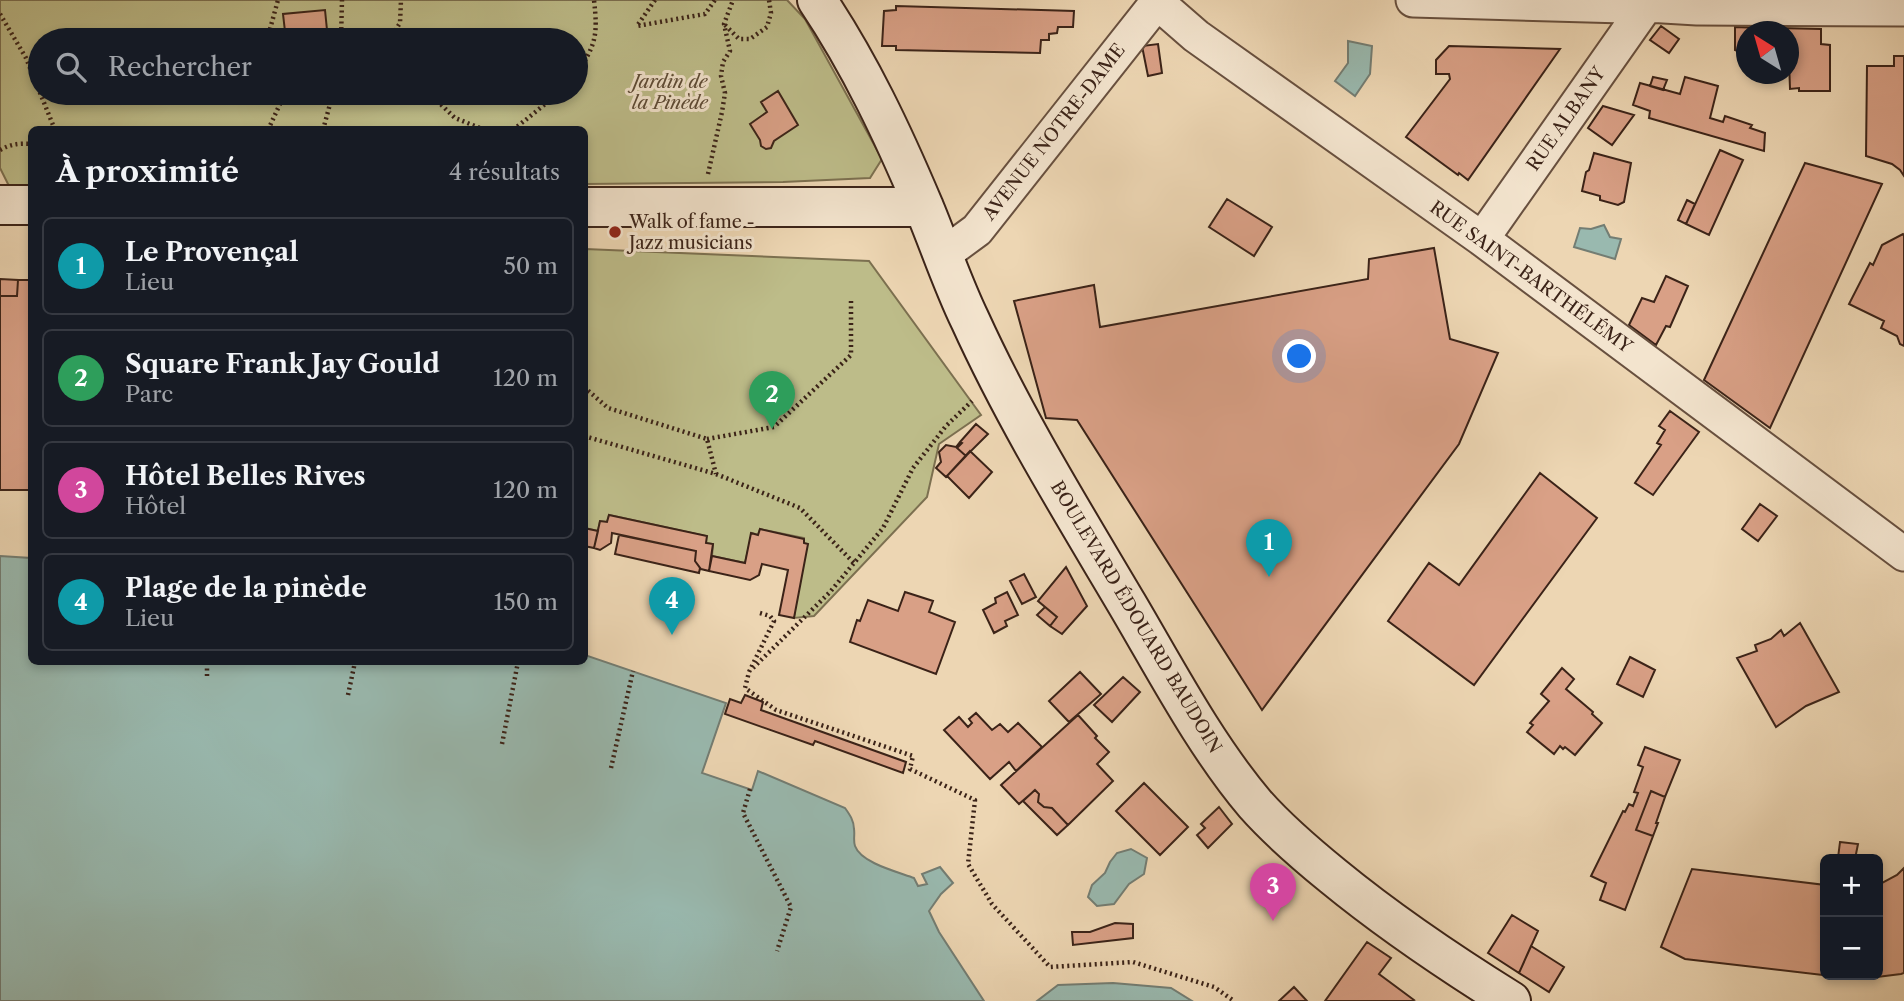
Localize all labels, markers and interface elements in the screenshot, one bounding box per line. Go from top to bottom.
north arrow [1736,21,1799,84]
search box [28,28,588,105]
street label: AVENUE NOTRE-DAME [978,39,1130,225]
icon: search [52,48,90,86]
text: Rechercher [108,51,252,83]
street label: RUE ALBANY [1522,62,1611,175]
park label: Jardin de la Pinède [628,71,709,114]
text: À proximité [56,153,239,190]
text: 4 résultats [449,158,560,186]
street label: RUE SAINT-BARTHÉLÉMY [1426,195,1638,358]
place label: Walk of fame - Jazz musicians [626,211,755,254]
marker: Walk of fame - Jazz musicians [607,224,623,240]
text: Le Provençal [125,236,299,268]
text: 1 [76,252,86,280]
text: 50 m [503,252,558,280]
text: Lieu [125,268,174,296]
your location [1282,339,1316,373]
text: Square Frank Jay Gould [125,348,440,380]
text: 2 [74,364,88,392]
text: 120 m [493,364,558,392]
pin: 2 [749,371,795,429]
text: Parc [125,380,173,408]
text: Hôtel Belles Rives [125,460,366,492]
text: 3 [75,476,88,504]
text: 120 m [493,476,558,504]
street label: BOULEVARD ÉDOUARD BAUDOIN [1046,476,1227,757]
text: Hôtel [125,492,186,520]
pin: 1 [1246,519,1292,577]
text: Plage de la pinède [125,572,367,604]
pin: 4 [649,577,695,635]
text: 4 [74,588,88,616]
text: 150 m [494,588,558,616]
text: Lieu [125,604,174,632]
map controls [1820,854,1883,980]
button: + [1820,854,1883,917]
pin: 3 [1250,863,1296,921]
button: − [1820,917,1883,980]

